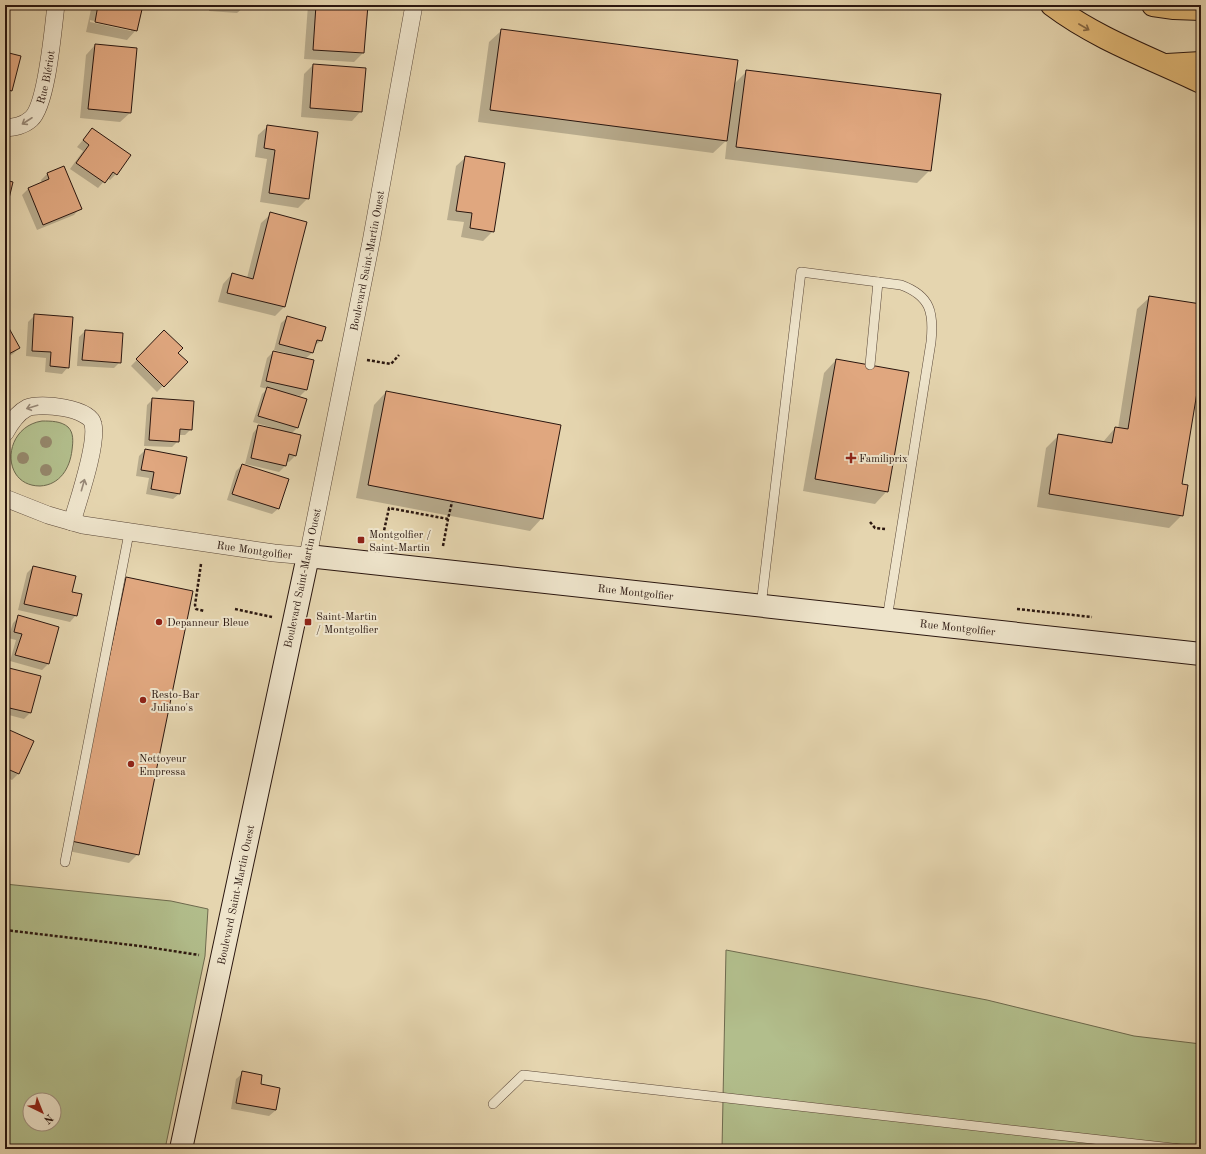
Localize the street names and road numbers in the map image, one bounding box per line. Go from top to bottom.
street label: Rue Blériot [36,50,58,106]
street label: Boulevard Saint-Martin Ouest [349,190,387,332]
street label: Boulevard Saint-Martin Ouest [283,507,324,649]
street label: Rue Montgolfier [216,541,293,562]
street label: Rue Montgolfier [597,584,674,603]
street label: Rue Montgolfier [919,619,996,638]
street label: Boulevard Saint-Martin Ouest [217,824,257,966]

